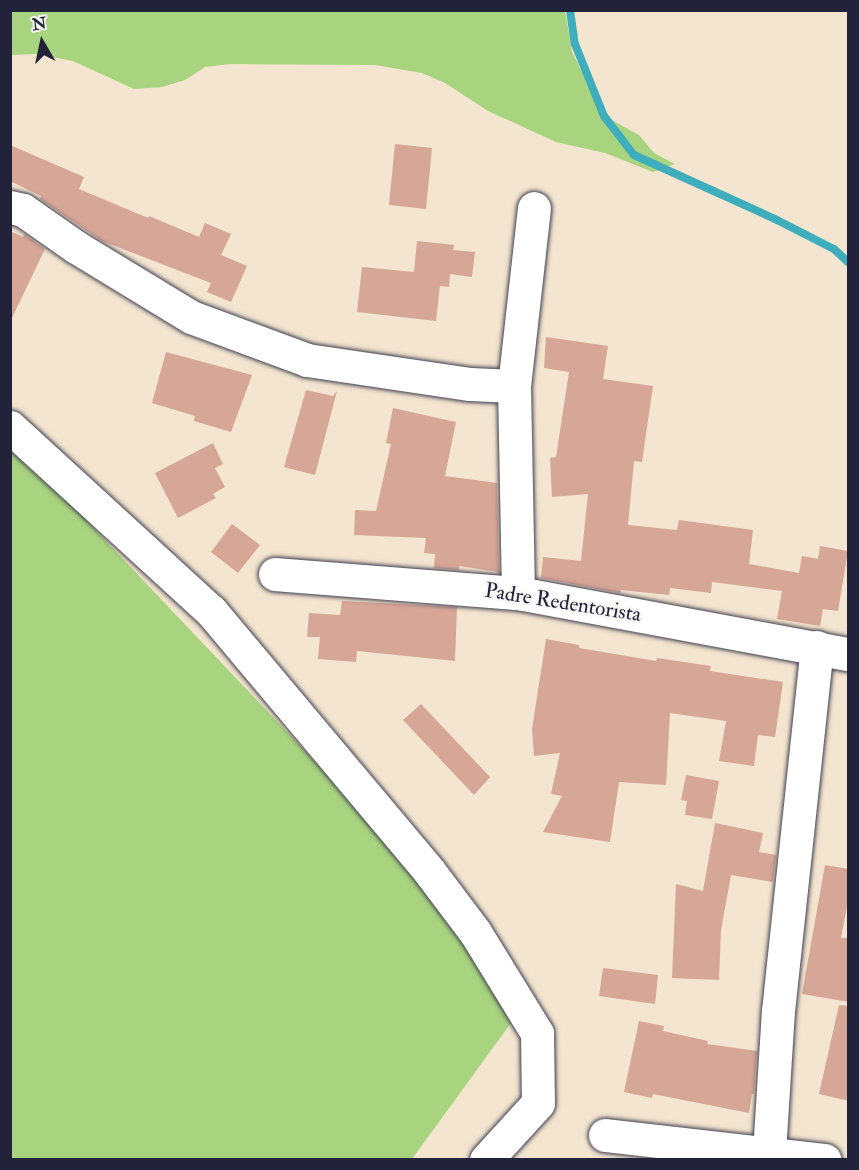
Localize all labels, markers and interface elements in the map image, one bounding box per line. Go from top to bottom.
north arrow [12,12,72,72]
text: N [31,13,48,35]
street label: Padre Redentorista [483,578,643,628]

